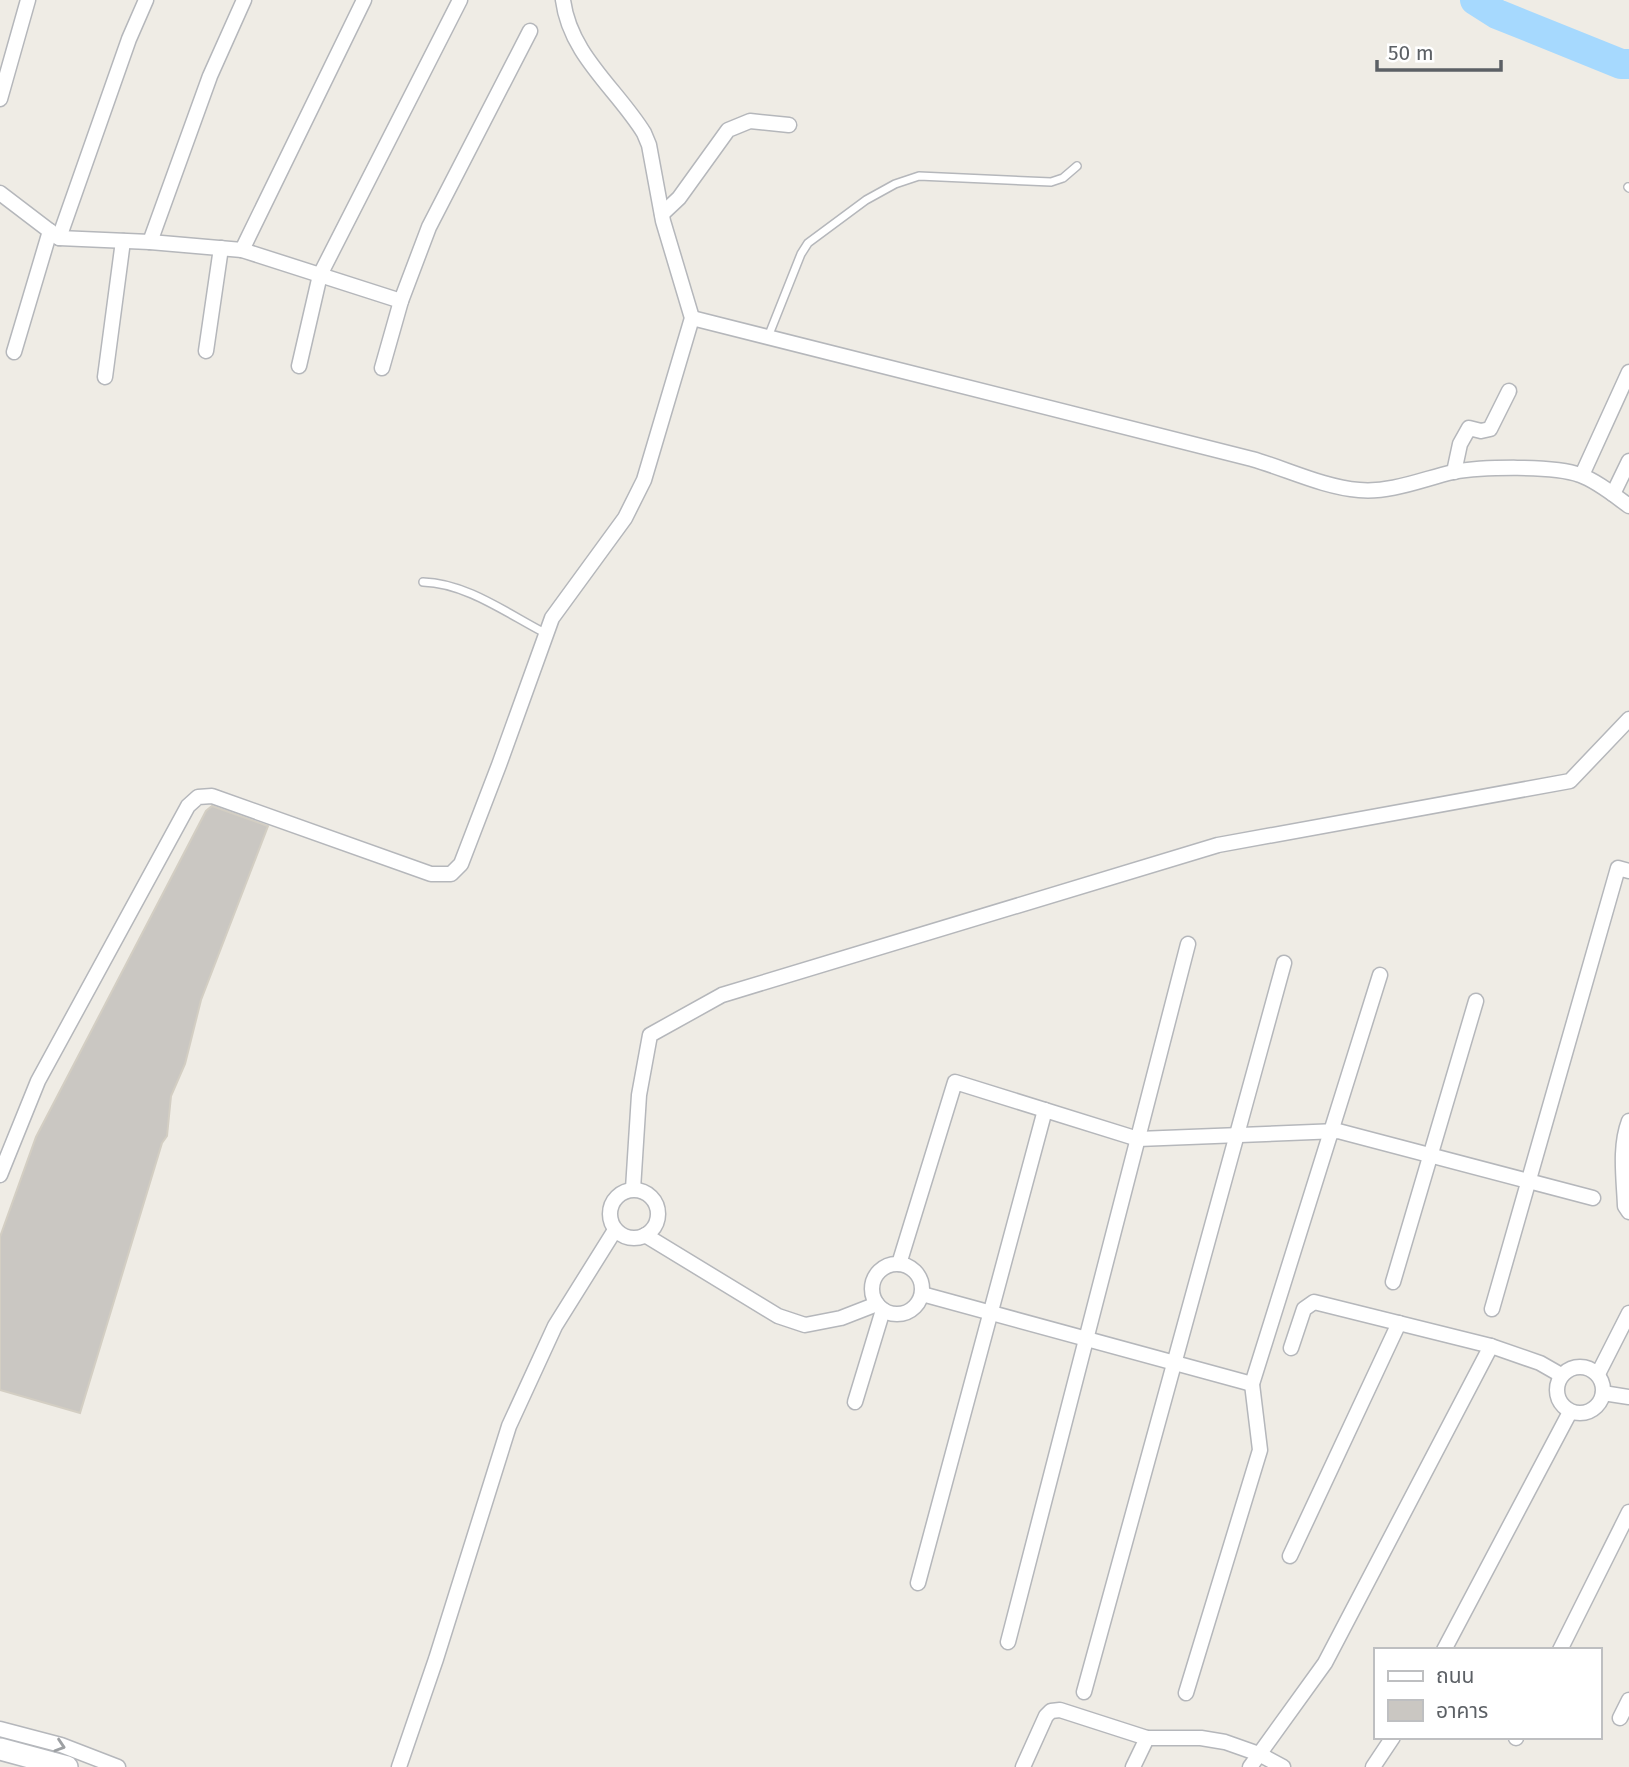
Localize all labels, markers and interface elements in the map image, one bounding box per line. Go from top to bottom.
scale bar [1377,28,1501,72]
text: 50 m [1388,40,1434,66]
legend [1374,1648,1601,1739]
text: ถนน [1436,1663,1474,1689]
text: อาคาร [1436,1698,1488,1724]
one-way arrow [54,1737,66,1752]

